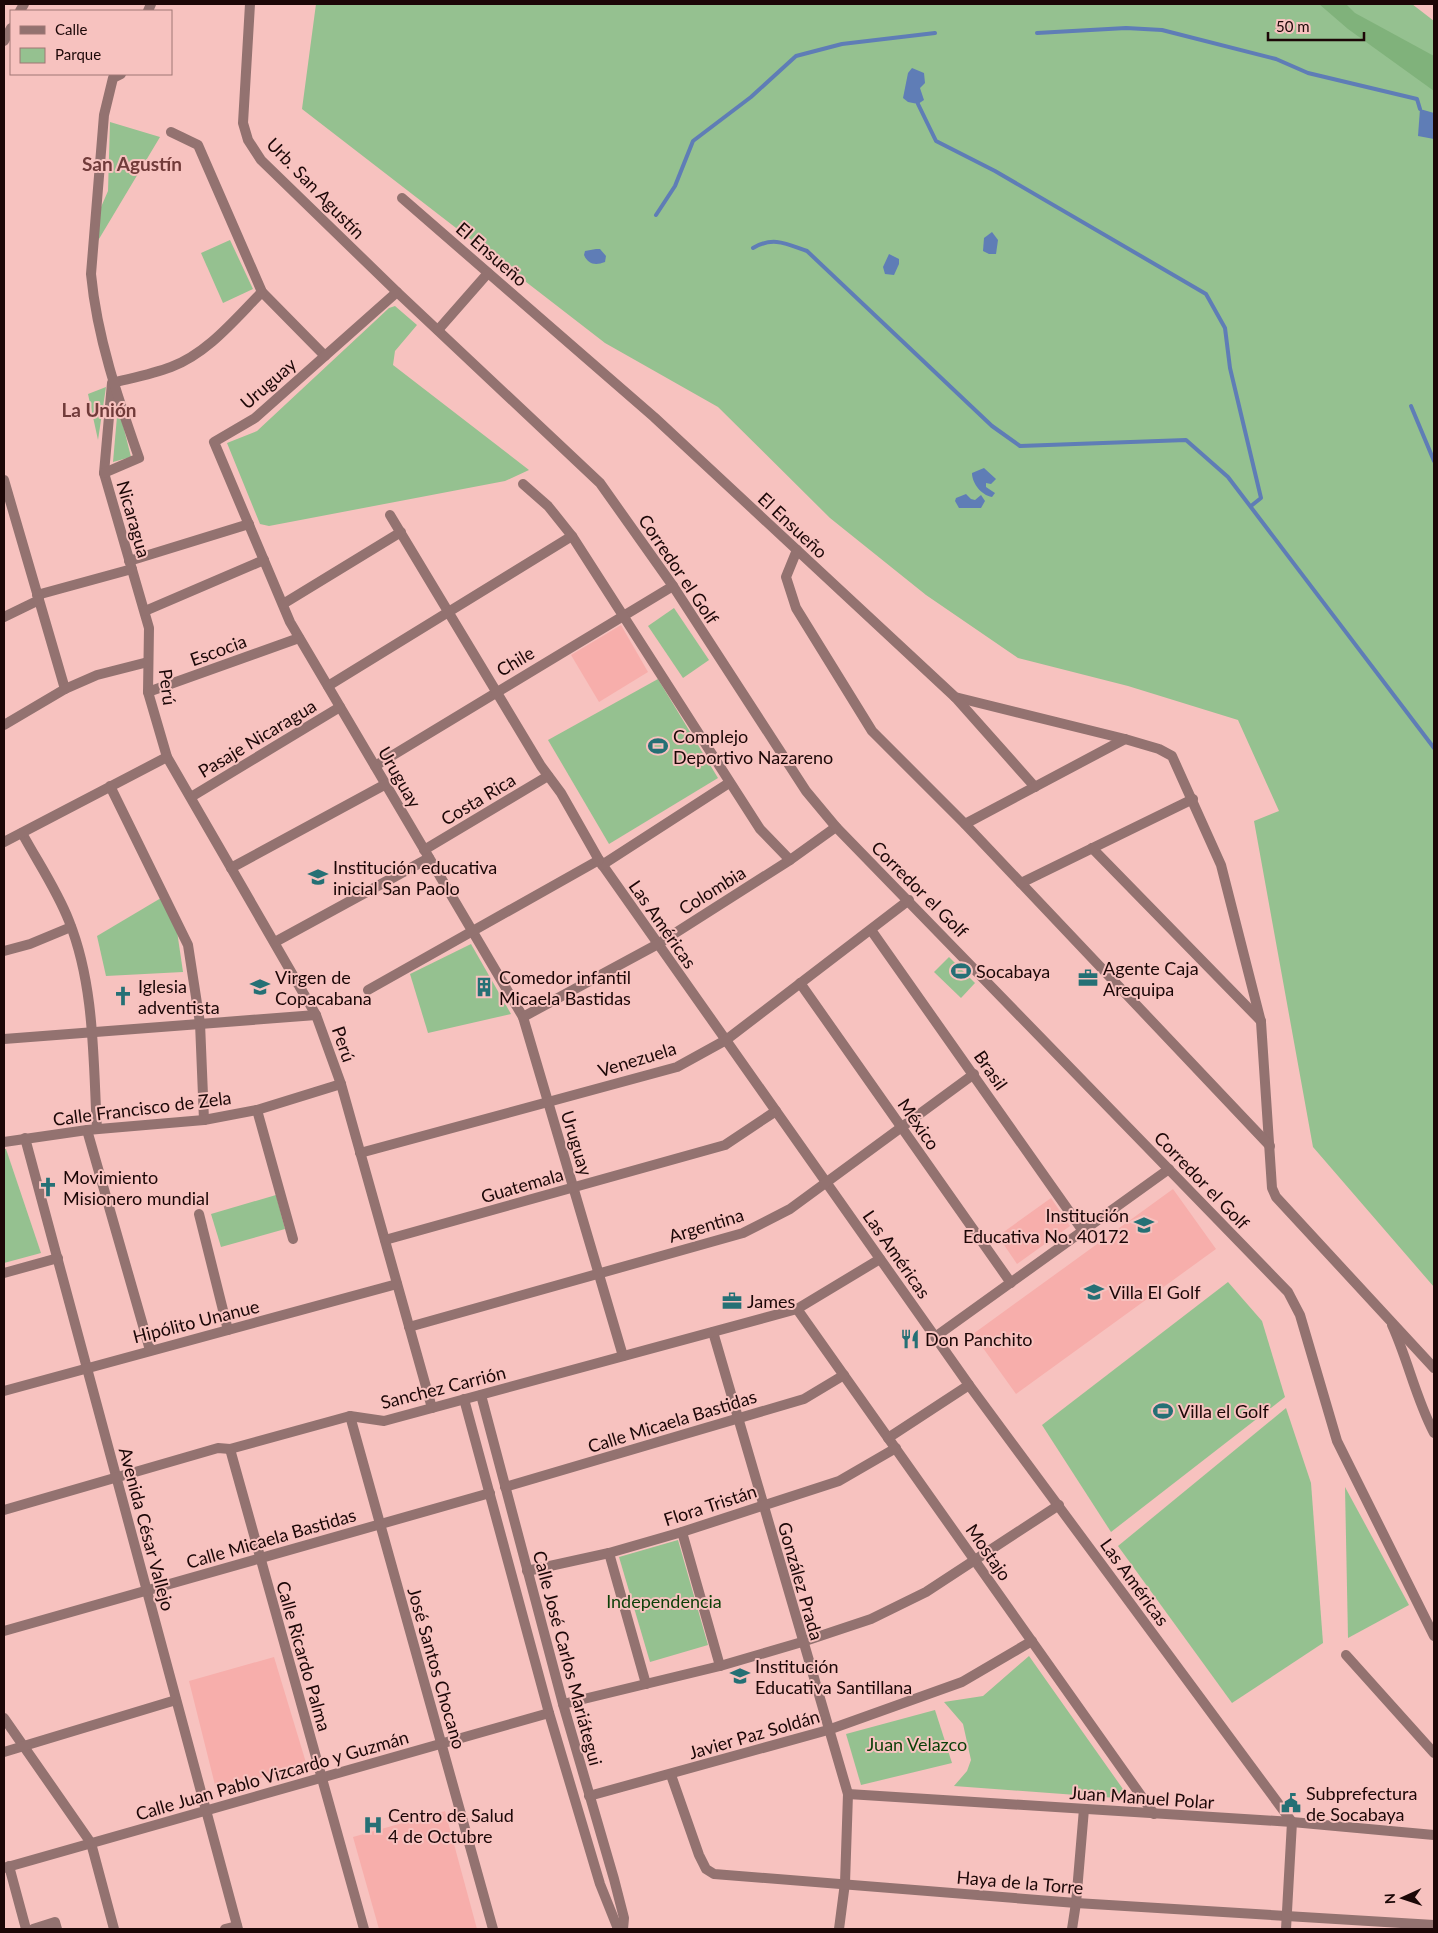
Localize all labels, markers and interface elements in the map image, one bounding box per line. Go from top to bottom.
legend [10,10,172,75]
scale bar [1268,10,1364,42]
text: 50 m [1276,17,1310,35]
text: Calle [55,20,88,38]
text: Parque [55,45,101,63]
street label: Urb. San Agustín [262,133,370,243]
district label: San Agustín [82,152,182,175]
street label: El Ensueño [452,217,532,291]
street label: Uruguay [236,352,301,413]
district label: La Unión [61,398,137,421]
street label: Nicaragua [113,478,155,560]
street label: El Ensueño [754,487,832,563]
street label: Corredor el Golf [634,510,724,629]
street label: Escocia [187,630,249,670]
street label: Chile [492,641,538,681]
street label: Perú [155,668,181,706]
street label: Pasaje Nicaragua [194,694,320,782]
place label: Complejo Deportivo Nazareno [673,725,833,768]
sports icon: Complejo Deportivo Nazareno [647,735,669,757]
street label: Uruguay [374,743,427,812]
street label: Costa Rica [437,768,519,830]
street label: Corredor el Golf [867,836,973,942]
place label: Institución educativa inicial San Paolo [333,856,497,899]
street label: Colombia [675,861,749,919]
school or university icon: Institución educativa inicial San Paolo [307,866,329,888]
street label: Las Américas [625,876,702,973]
place label: Agente Caja Arequipa [1103,957,1199,1000]
sports icon: Socabaya [950,960,972,982]
place label: Socabaya [976,960,1050,982]
place label: Virgen de Copacabana [275,966,372,1009]
place label: Comedor infantil Micaela Bastidas [499,966,631,1009]
office icon: Agente Caja Arequipa [1077,967,1099,989]
place label: Iglesia adventista [138,975,220,1018]
school or university icon: Virgen de Copacabana [249,976,271,998]
building icon: Comedor infantil Micaela Bastidas [473,976,495,998]
church icon: Iglesia adventista [112,985,134,1007]
street label: Perú [328,1023,360,1065]
street label: Venezuela [595,1037,679,1081]
street label: Brasil [970,1046,1012,1094]
street label: Calle Francisco de Zela [52,1086,232,1130]
street label: México [893,1094,945,1154]
street label: Uruguay [557,1108,598,1179]
street label: Corredor el Golf [1150,1126,1255,1234]
street label: Guatemala [478,1163,566,1207]
place label: Movimiento Misionero mundial [63,1166,209,1209]
church icon: Movimiento Misionero mundial [37,1176,59,1198]
street label: Argentina [666,1203,746,1247]
place label: Institución Educativa No. 40172 [963,1204,1129,1247]
street label: Las Américas [859,1206,936,1303]
school or university icon: Institución Educativa No. 40172 [1133,1214,1155,1236]
school or university icon: Villa El Golf [1083,1281,1105,1303]
place label: Villa El Golf [1109,1281,1201,1303]
office icon: James [721,1290,743,1312]
place label: James [747,1290,796,1312]
street label: Hipólito Unanue [130,1295,262,1347]
restaurant icon: Don Panchito [899,1328,921,1350]
place label: Don Panchito [925,1328,1033,1350]
street label: Sanchez Carrión [378,1361,508,1413]
street label: Calle Micaela Bastidas [585,1385,759,1457]
sports icon: Villa el Golf [1152,1400,1174,1422]
place label: Villa el Golf [1178,1400,1269,1422]
street label: Avenida César Vallejo [115,1445,179,1613]
street label: Flora Tristán [661,1480,759,1530]
street label: Calle Micaela Bastidas [184,1503,359,1573]
street label: González Prada [774,1519,828,1643]
street label: Mostajo [962,1519,1016,1585]
street label: Las Américas [1096,1534,1174,1630]
street label: Calle José Carlos Mariátegui [529,1548,607,1768]
street label: Calle Ricardo Palma [272,1578,336,1734]
street label: José Santos Chocano [403,1585,471,1751]
park label: Independencia [606,1590,722,1612]
place label: Institución Educativa Santillana [755,1655,912,1698]
school or university icon: Institución Educativa Santillana [729,1665,751,1687]
street label: Javier Paz Soldán [686,1705,822,1763]
street label: Calle Juan Pablo Vizcardo y Guzmán [133,1725,411,1825]
park label: Juan Velazco [867,1733,967,1755]
street label: Juan Manuel Polar [1069,1781,1216,1813]
place label: Subprefectura de Socabaya [1306,1782,1417,1825]
public building icon: Subprefectura de Socabaya [1280,1792,1302,1814]
place label: Centro de Salud 4 de Octubre [388,1804,514,1847]
hospital icon: Centro de Salud 4 de Octubre [362,1814,384,1836]
street label: Haya de la Torre [956,1865,1084,1899]
north arrow [1378,1873,1428,1923]
text: N [1381,1893,1398,1905]

